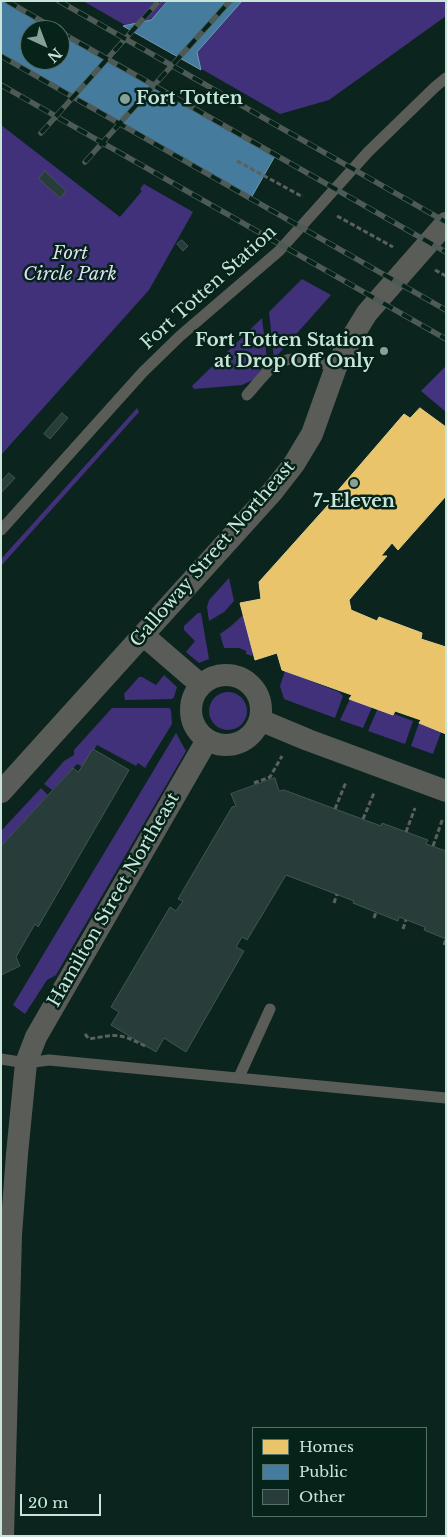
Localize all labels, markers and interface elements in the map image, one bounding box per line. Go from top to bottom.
north arrow [20,20,70,70]
text: N [44,44,66,66]
place label: Fort Totten [136,88,243,110]
marker: Fort Totten [118,92,132,106]
street label: Fort Totten Station [137,221,281,355]
park label: Fort Circle Park [23,243,117,286]
place label: Fort Totten Station at Drop Off Only [195,330,374,372]
marker: Fort Totten Station at Drop Off Only [378,345,390,357]
street label: Galloway Street Northeast [126,456,300,652]
marker: 7-Eleven [348,477,360,489]
place label: 7-Eleven [313,491,395,513]
street label: Hamilton Street Northeast [44,789,184,1011]
legend [252,1427,427,1517]
text: Homes [299,1437,354,1456]
text: Public [299,1462,347,1481]
scale bar [22,1484,104,1516]
text: Other [299,1487,345,1506]
text: 20 m [28,1493,68,1512]

